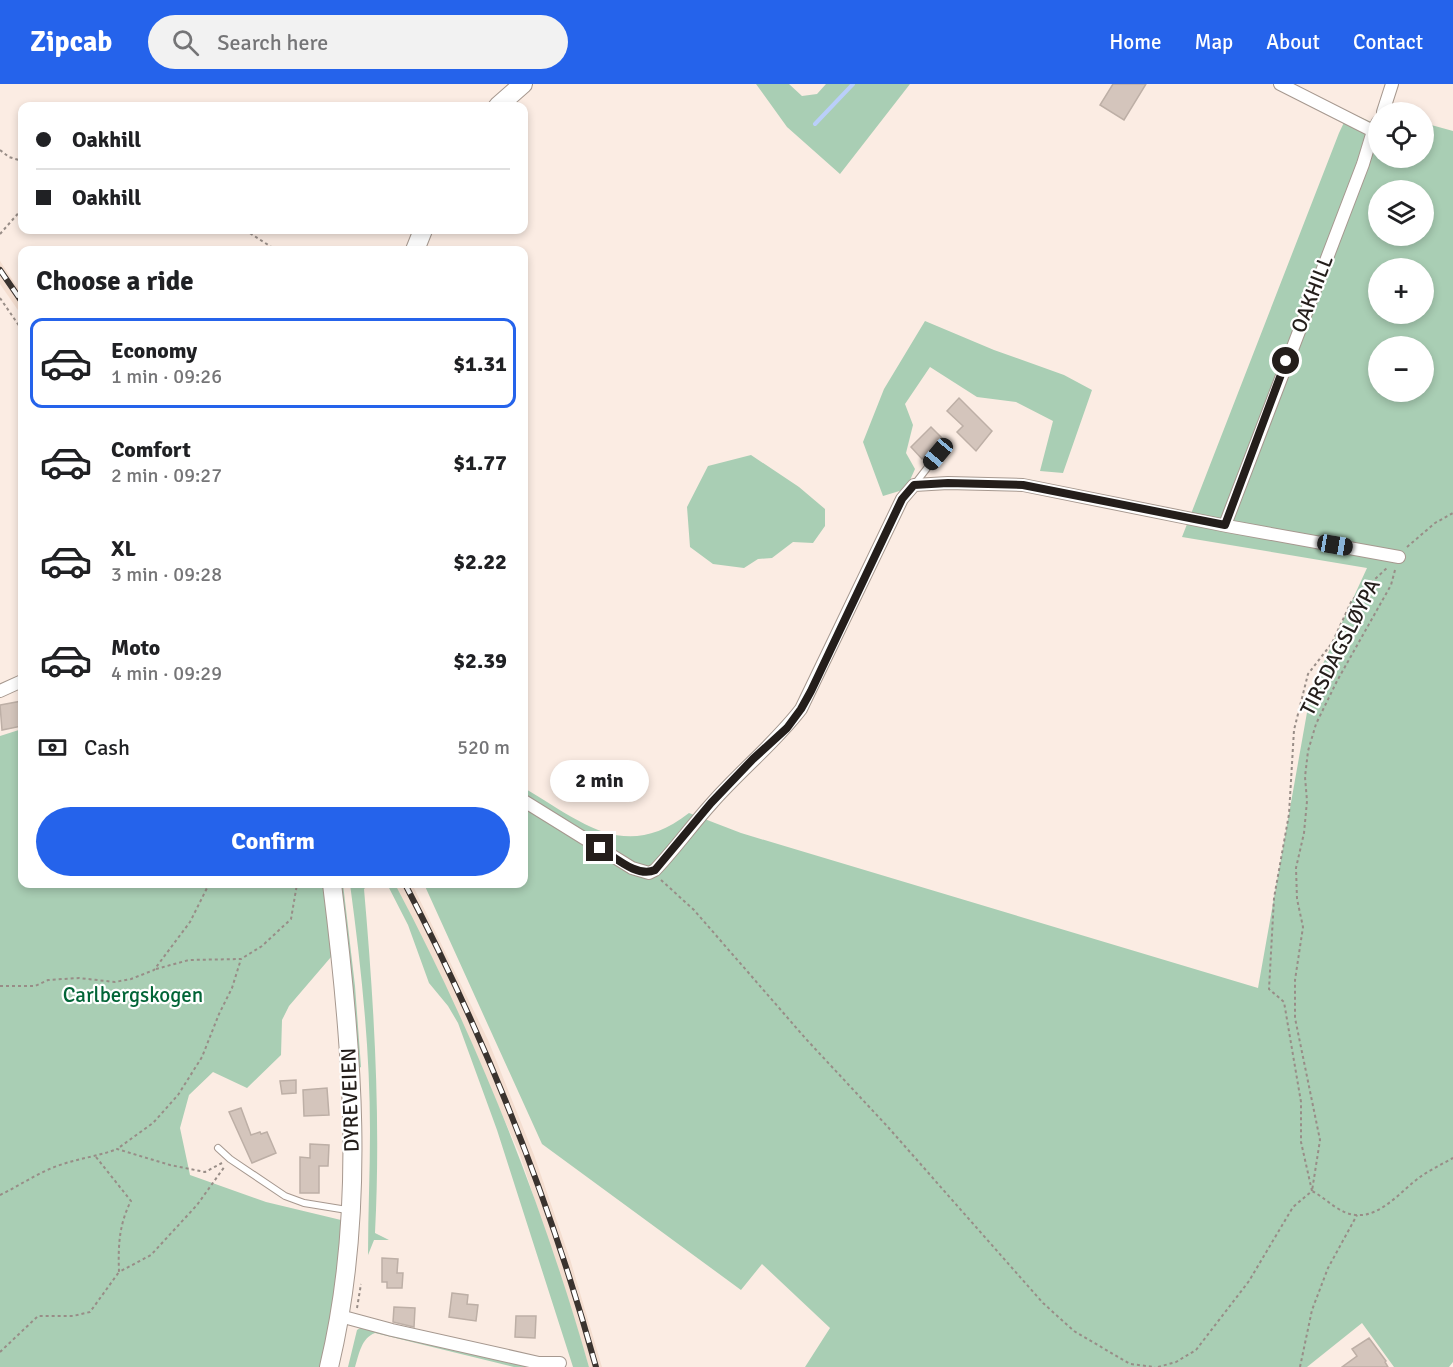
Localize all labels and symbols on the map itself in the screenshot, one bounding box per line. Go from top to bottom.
street label: OAKHILL [1285,251,1339,336]
route start [1272,347,1299,374]
car [920,434,956,474]
car [1316,533,1354,557]
street label: TIRSDAGSLØYPA [1294,574,1386,720]
callout: 2 min [550,761,650,803]
route end [586,834,613,861]
park label: Carlbergskogen [63,982,203,1008]
street label: DYREVEIEN [335,1047,365,1153]

